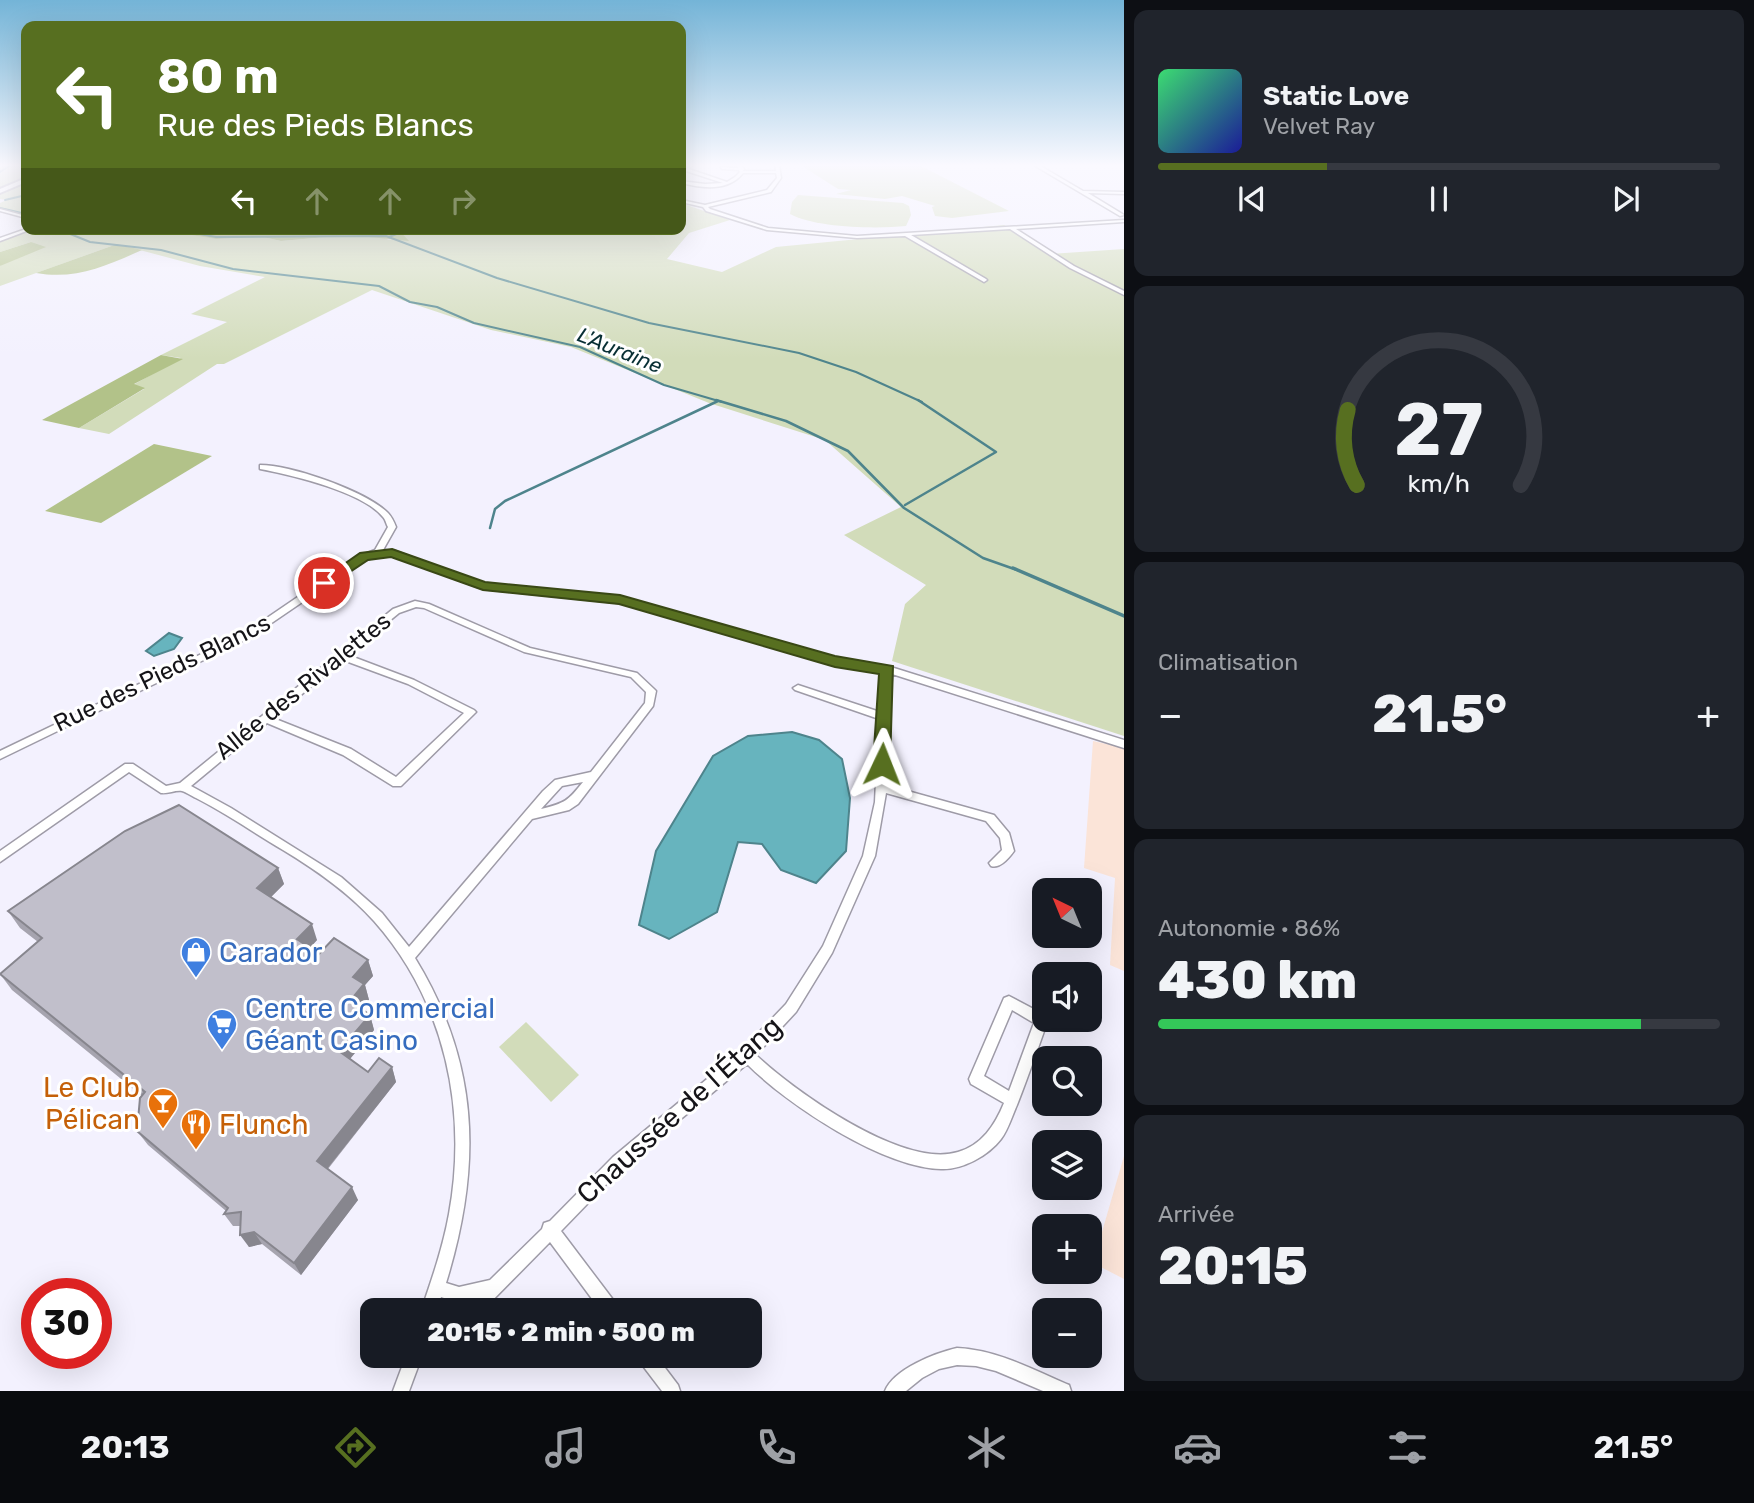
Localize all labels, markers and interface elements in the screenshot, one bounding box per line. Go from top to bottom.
text: 80 m [157,47,279,105]
icon: left [42,49,133,140]
text: Static Love [1263,81,1409,112]
text: Rue des Pieds Blancs [157,106,474,144]
text: Velvet Ray [1263,112,1375,140]
icon: previous [1233,180,1271,218]
icon: pause [1420,180,1458,218]
icon: next [1607,180,1645,218]
icon: left [225,182,263,220]
icon: ahead [298,182,336,220]
icon: ahead [371,182,409,220]
icon: right [444,182,482,220]
water label: L'Auraine [574,322,666,378]
text: 27 [1394,388,1484,474]
text: km/h [1408,469,1470,498]
pin [294,553,354,613]
icon: arrive [305,564,343,602]
street label: Allée des Rivalettes [210,607,396,765]
street label: Rue des Pieds Blancs [49,608,275,738]
text: Climatisation [1158,648,1298,676]
text: 21.5° [1372,683,1507,745]
text: − [1158,692,1183,738]
text: + [1696,692,1720,738]
position arrow [845,727,919,801]
north arrow [1032,878,1102,948]
map controls [1032,878,1102,1368]
text: Autonomie · 86% [1158,914,1340,942]
shop icon: Carador [179,935,213,979]
place label: Carador [219,936,323,969]
text: 430 km [1158,949,1357,1011]
button: sound [1032,962,1102,1032]
place label: Centre Commercial Géant Casino [245,992,495,1057]
supermarket icon: Centre Commercial Géant Casino [205,1007,239,1051]
street label: Chaussée de l'Étang [570,1010,788,1210]
button: search [1032,1046,1102,1116]
place label: Le Club Pélican [43,1071,140,1136]
bar icon: Le Club Pélican [146,1086,180,1130]
restaurant icon: Flunch [179,1107,213,1151]
place label: Flunch [219,1108,309,1141]
button: layers [1032,1130,1102,1200]
text: Arrivée [1158,1200,1235,1228]
button: + [1032,1214,1102,1284]
text: 20:15 [1158,1235,1308,1297]
speed limit sign: 30 [21,1278,112,1369]
button: − [1032,1298,1102,1368]
text: 20:15 · 2 min · 500 m [427,1317,695,1348]
icon: directions [331,1423,380,1472]
icon: music [541,1423,590,1472]
icon: phone [752,1423,801,1472]
icon: climate [962,1423,1011,1472]
icon: car [1173,1423,1222,1472]
icon: filters [1383,1423,1432,1472]
text: 20:13 [81,1428,170,1466]
text: 21.5° [1594,1428,1673,1466]

